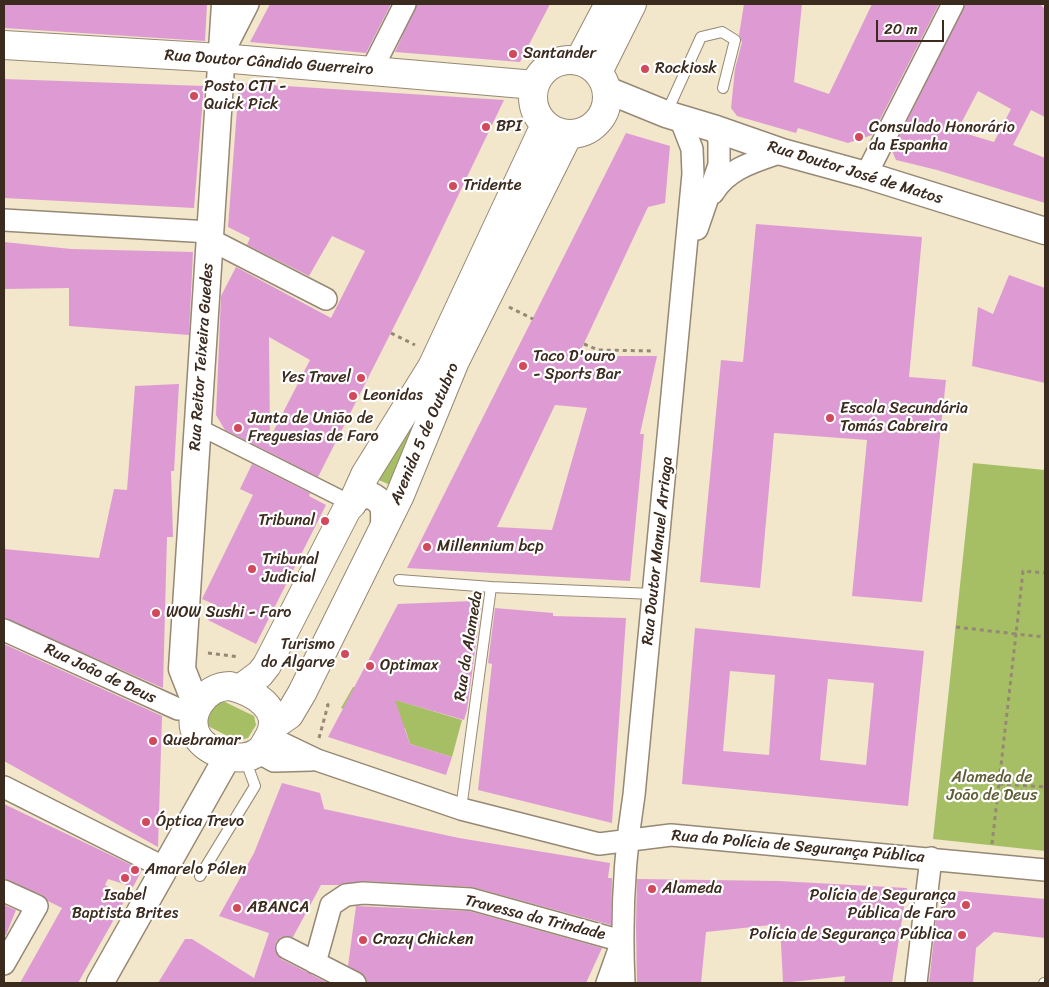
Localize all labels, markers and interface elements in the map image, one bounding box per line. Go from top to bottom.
scale bar [879,10,946,42]
text: 20 m [884,16,918,42]
place label: Santander [523,44,596,64]
street label: Rua Doutor Cândido Guerreiro [164,46,374,80]
marker: Santander [507,48,519,60]
place label: Rockiosk [655,59,717,79]
marker: Rockiosk [639,63,651,75]
place label: Posto CTT - Quick Pick [204,77,286,115]
marker: Posto CTT - Quick Pick [188,90,200,102]
place label: BPI [496,117,522,137]
place label: Consulado Honorário da Espanha [869,118,1015,156]
marker: BPI [480,121,492,133]
marker: Consulado Honorário da Espanha [853,131,865,143]
street label: Rua Doutor José de Matos [765,137,945,209]
place label: Tridente [463,176,521,196]
marker: Tridente [447,180,459,192]
street label: Rua Reitor Teixeira Guedes [186,263,218,451]
place label: Taco D'ouro - Sports Bar [533,347,620,385]
street label: Avenida 5 de Outubro [386,360,464,508]
marker: Taco D'ouro - Sports Bar [517,360,529,372]
place label: Yes Travel [282,368,351,388]
marker: Yes Travel [355,372,367,384]
place label: Leonidas [363,386,423,406]
marker: Leonidas [347,390,359,402]
place label: Escola Secundária Tomás Cabreira [840,399,968,437]
place label: Junta de União de Freguesias de Faro [248,409,379,447]
marker: Escola Secundária Tomás Cabreira [824,412,836,424]
marker: Junta de União de Freguesias de Faro [232,422,244,434]
street label: Rua Doutor Manuel Arriaga [639,456,677,646]
place label: Tribunal [258,511,315,531]
marker: Tribunal [319,515,331,527]
place label: Millennium bcp [437,537,544,557]
marker: Millennium bcp [421,541,433,553]
place label: Tribunal Judicial [262,550,319,588]
marker: Tribunal Judicial [246,563,258,575]
street label: Rua da Alameda [451,590,487,702]
place label: WOW Sushi - Faro [166,603,291,623]
marker: WOW Sushi - Faro [150,607,162,619]
place label: Turismo do Algarve [261,635,335,673]
street label: Rua João de Deus [41,640,159,708]
marker: Turismo do Algarve [339,648,351,660]
place label: Optimax [380,656,439,676]
marker: Optimax [364,660,376,672]
place label: Quebramar [163,731,240,751]
marker: Quebramar [147,735,159,747]
park label: Alameda de João de Deus [947,768,1037,806]
place label: Óptica Trevo [156,812,244,832]
marker: Óptica Trevo [140,816,152,828]
street label: Rua da Polícia de Segurança Pública [671,826,925,868]
place label: Amarelo Pólen [145,860,246,880]
marker: Amarelo Pólen [129,864,141,876]
marker: Isabel Baptista Brites [119,872,131,884]
place label: Alameda [662,879,722,899]
marker: Alameda [646,883,658,895]
place label: Isabel Baptista Brites [72,886,178,924]
place label: Polícia de Segurança Pública de Faro [810,886,956,924]
street label: Travessa da Trindade [463,891,607,945]
place label: ABANCA [247,898,309,918]
marker: Polícia de Segurança Pública de Faro [960,899,972,911]
marker: ABANCA [231,902,243,914]
place label: Polícia de Segurança Pública [749,925,952,945]
marker: Polícia de Segurança Pública [956,929,968,941]
place label: Crazy Chicken [373,930,474,950]
marker: Crazy Chicken [357,934,369,946]

